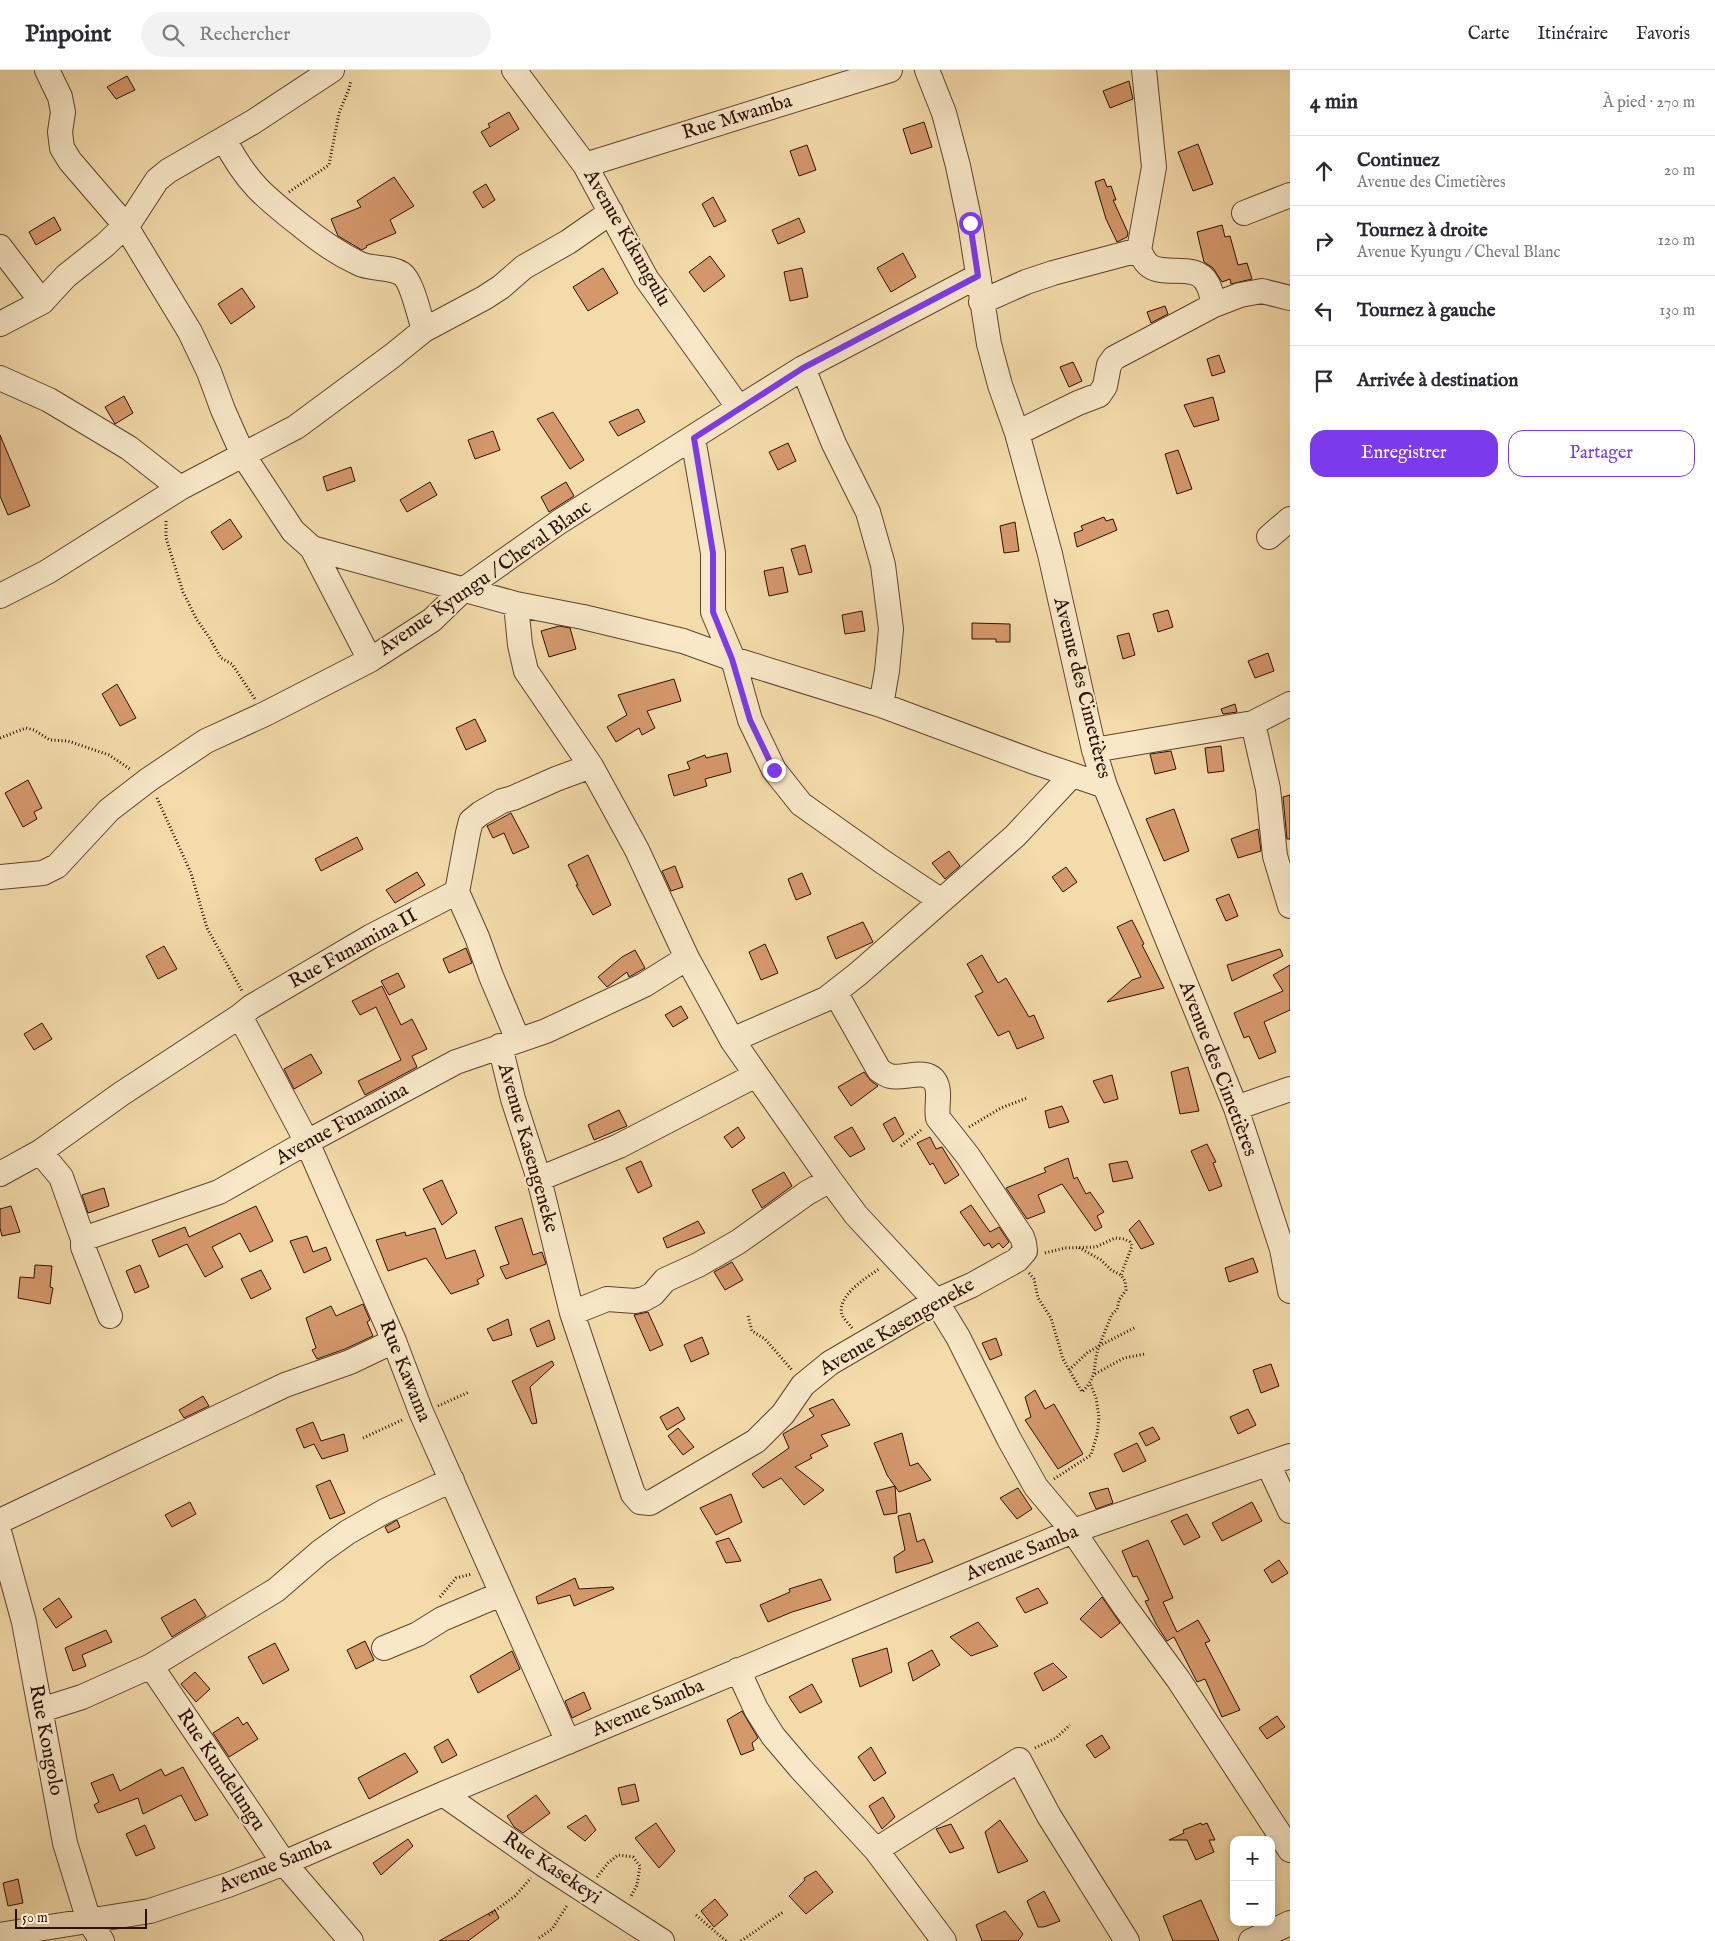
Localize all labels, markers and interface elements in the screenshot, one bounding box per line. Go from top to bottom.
search box [141,12,491,57]
text: Pinpoint [25,19,111,50]
icon: search [159,21,187,49]
text: Rechercher [199,23,290,47]
text: Carte [1468,23,1510,46]
text: Itinéraire [1538,23,1608,46]
text: Favoris [1636,23,1690,46]
street label: Rue Mwamba [679,88,795,146]
text: 4 min [1310,89,1358,116]
text: À pied · 270 m [1603,93,1695,113]
text: Continuez [1357,149,1440,173]
icon: ahead [1310,157,1338,185]
text: 20 m [1664,161,1695,181]
street label: Avenue Kikungulu [577,164,676,311]
text: Avenue des Cimetières [1357,173,1506,193]
route start [959,212,982,235]
text: Tournez à droite [1357,219,1488,243]
icon: right [1310,227,1338,255]
text: 120 m [1658,231,1695,251]
text: Avenue Kyungu / Cheval Blanc [1357,243,1560,263]
icon: left [1310,297,1338,325]
text: Tournez à gauche [1357,299,1496,323]
text: 130 m [1659,301,1695,321]
icon: arrive [1310,367,1338,395]
text: Arrivée à destination [1357,369,1518,393]
button: Enregistrer [1310,430,1498,477]
button: Partager [1508,430,1695,477]
street label: Avenue Kyungu / Cheval Blanc [373,495,596,662]
street label: Avenue des Cimetières [1047,594,1117,781]
route end [763,759,786,782]
street label: Rue Funamina II [284,903,422,995]
street label: Avenue des Cimetières [1173,977,1263,1160]
street label: Avenue Kasengeneke [492,1059,564,1236]
street label: Avenue Funamina [270,1077,413,1171]
street label: Avenue Kasengeneke [814,1272,979,1382]
street label: Rue Kawama [373,1316,437,1426]
street label: Avenue Samba [961,1519,1082,1587]
street label: Avenue Samba [587,1673,708,1743]
street label: Rue Kongolo [23,1682,69,1798]
street label: Rue Kundelungu [171,1704,271,1836]
street label: Rue Kasekeyi [498,1826,606,1910]
street label: Avenue Samba [214,1831,335,1899]
map controls [1230,1836,1275,1926]
button: + [1230,1836,1275,1881]
button: − [1230,1881,1275,1926]
scale bar [15,1906,148,1929]
text: 50 m [22,1909,48,1927]

